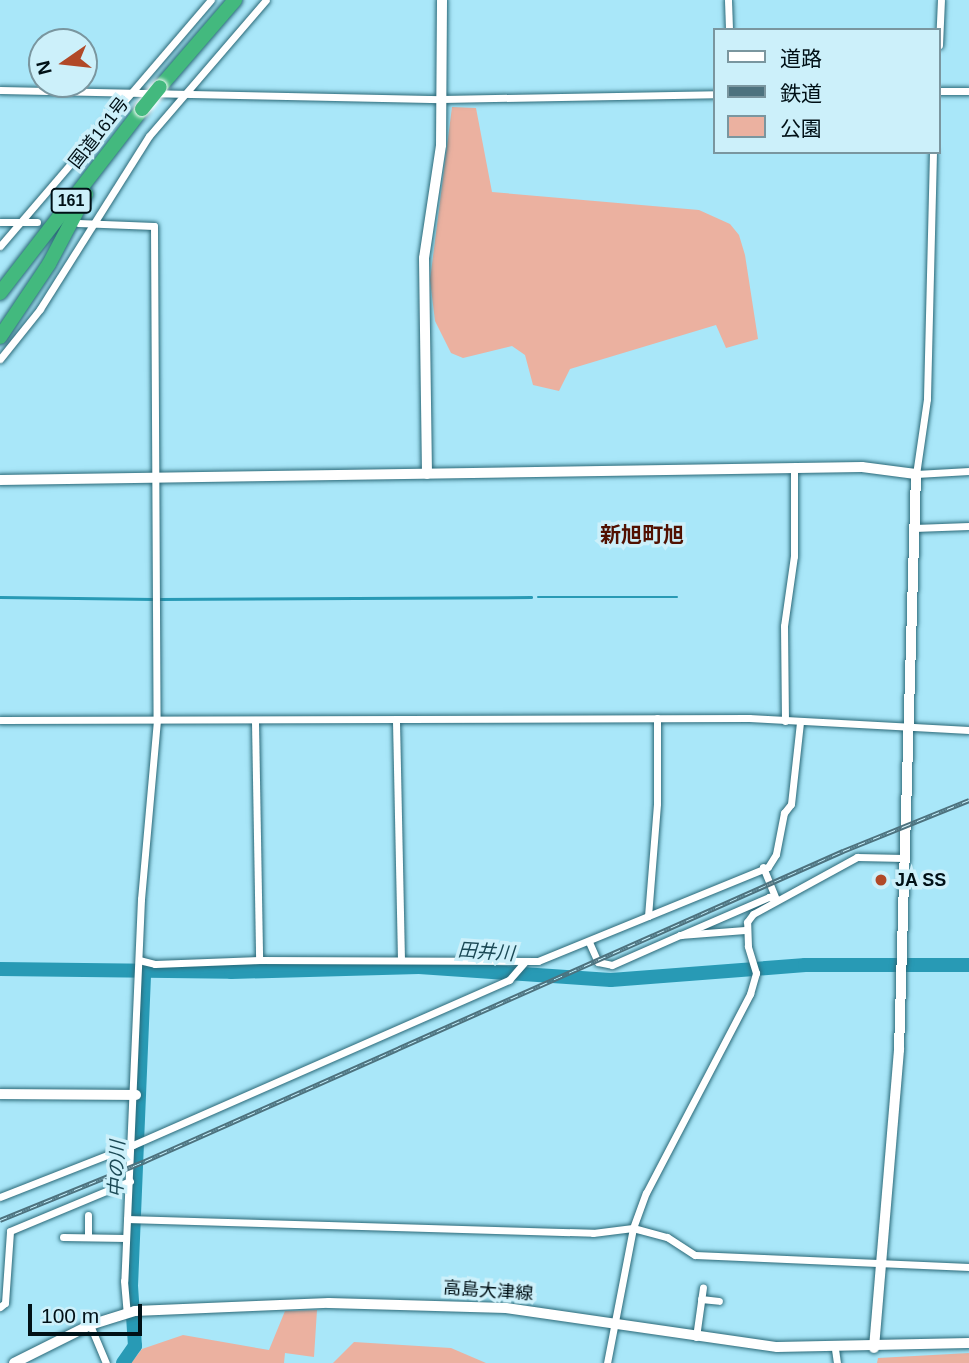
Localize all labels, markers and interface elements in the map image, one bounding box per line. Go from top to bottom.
north arrow [28,28,98,98]
legend [713,28,941,154]
text: 道路 [780,47,822,70]
text: N [32,59,56,77]
text: 鉄道 [780,82,822,105]
street label: 国道161号 [65,93,133,173]
text: 公園 [780,117,822,140]
road number: 161 [50,188,92,214]
district label: 新旭町旭 [600,522,684,548]
place label: JA SS [895,869,947,891]
marker: JA SS [873,872,889,888]
water label: 田井川 [457,939,515,965]
water label: 中の川 [105,1140,129,1198]
street label: 高島大津線 [442,1277,534,1305]
scale bar [32,1290,145,1334]
text: 100 m [41,1304,99,1327]

